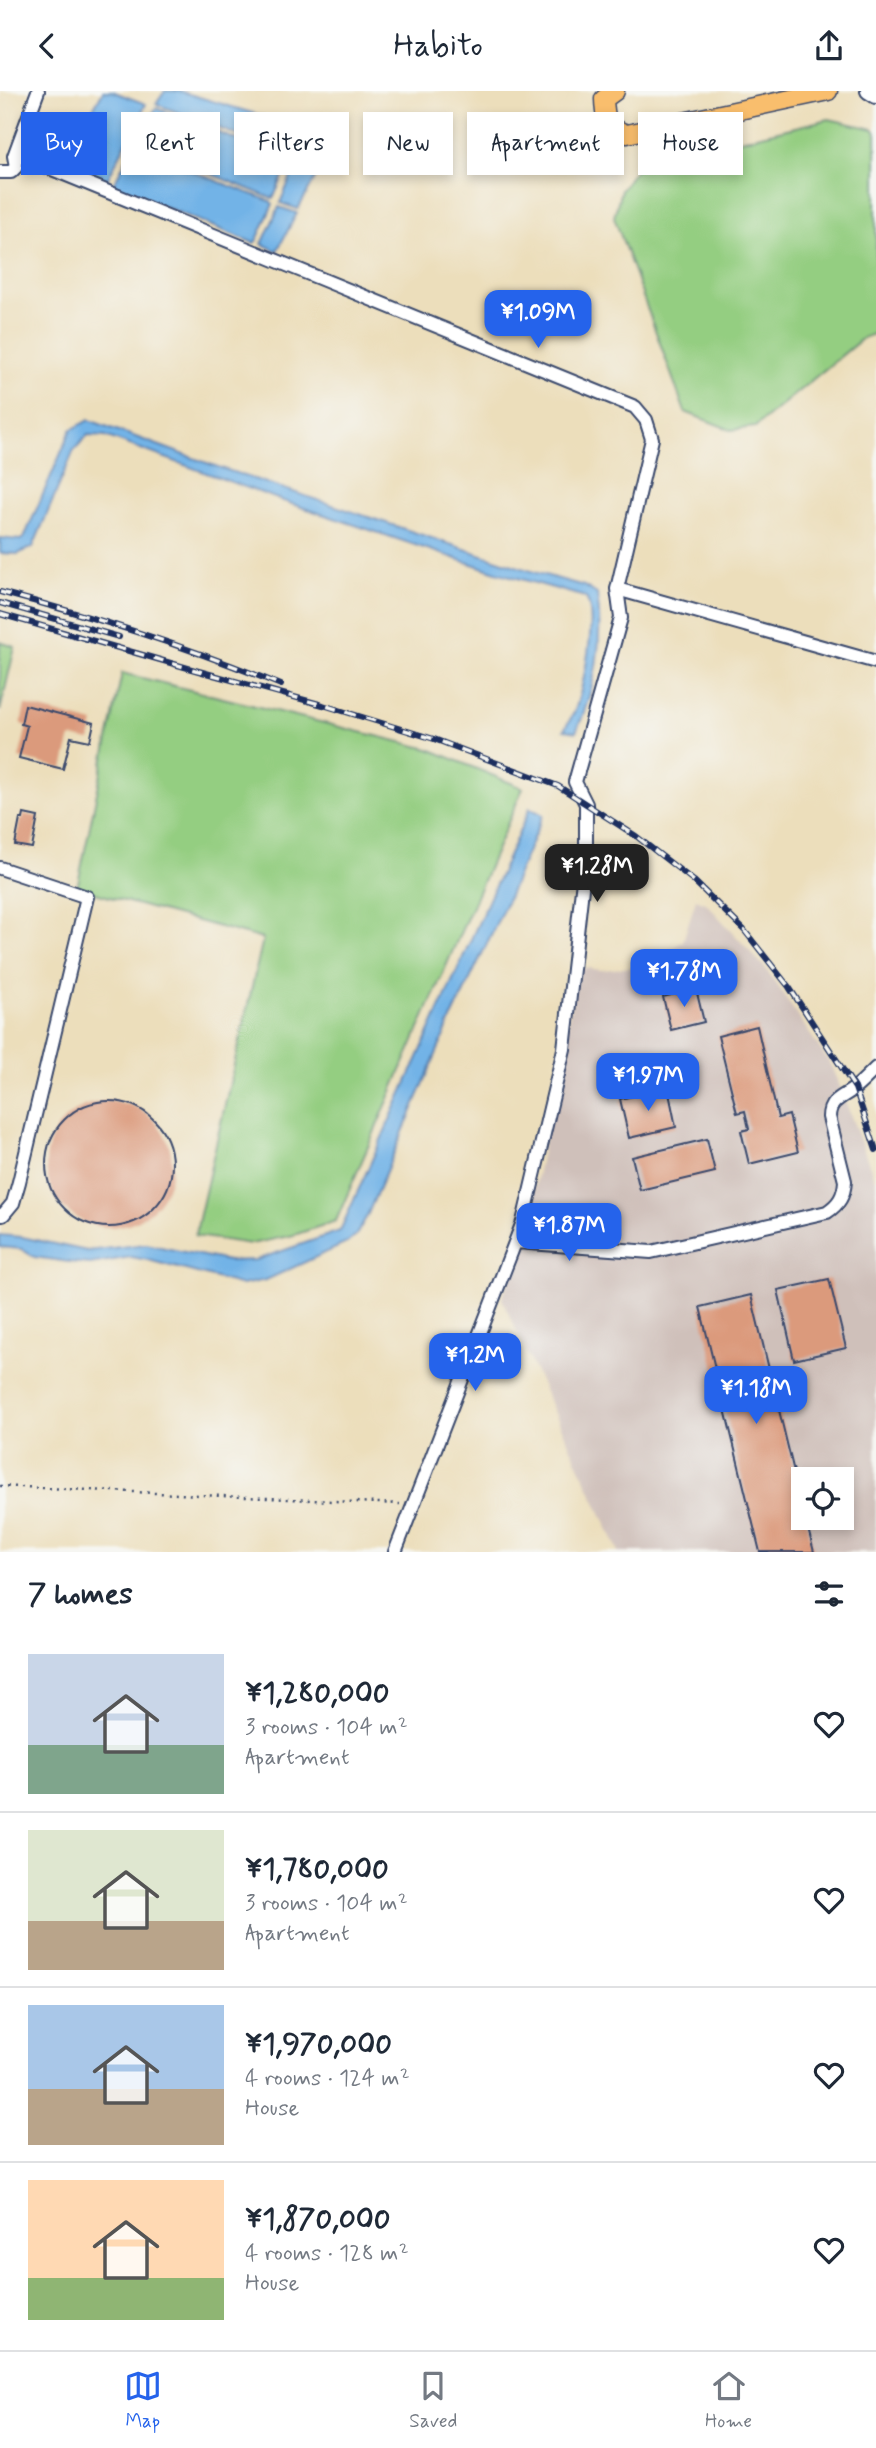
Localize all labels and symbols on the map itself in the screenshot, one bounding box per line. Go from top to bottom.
pin: ¥1.09M [481,291,595,350]
pin: ¥1.28M [540,845,654,904]
pin: ¥1.78M [627,949,741,1009]
pin: ¥1.97M [591,1053,705,1113]
pin: ¥1.87M [512,1203,626,1263]
pin: ¥1.2M [426,1333,524,1393]
pin: ¥1.18M [699,1367,813,1426]

